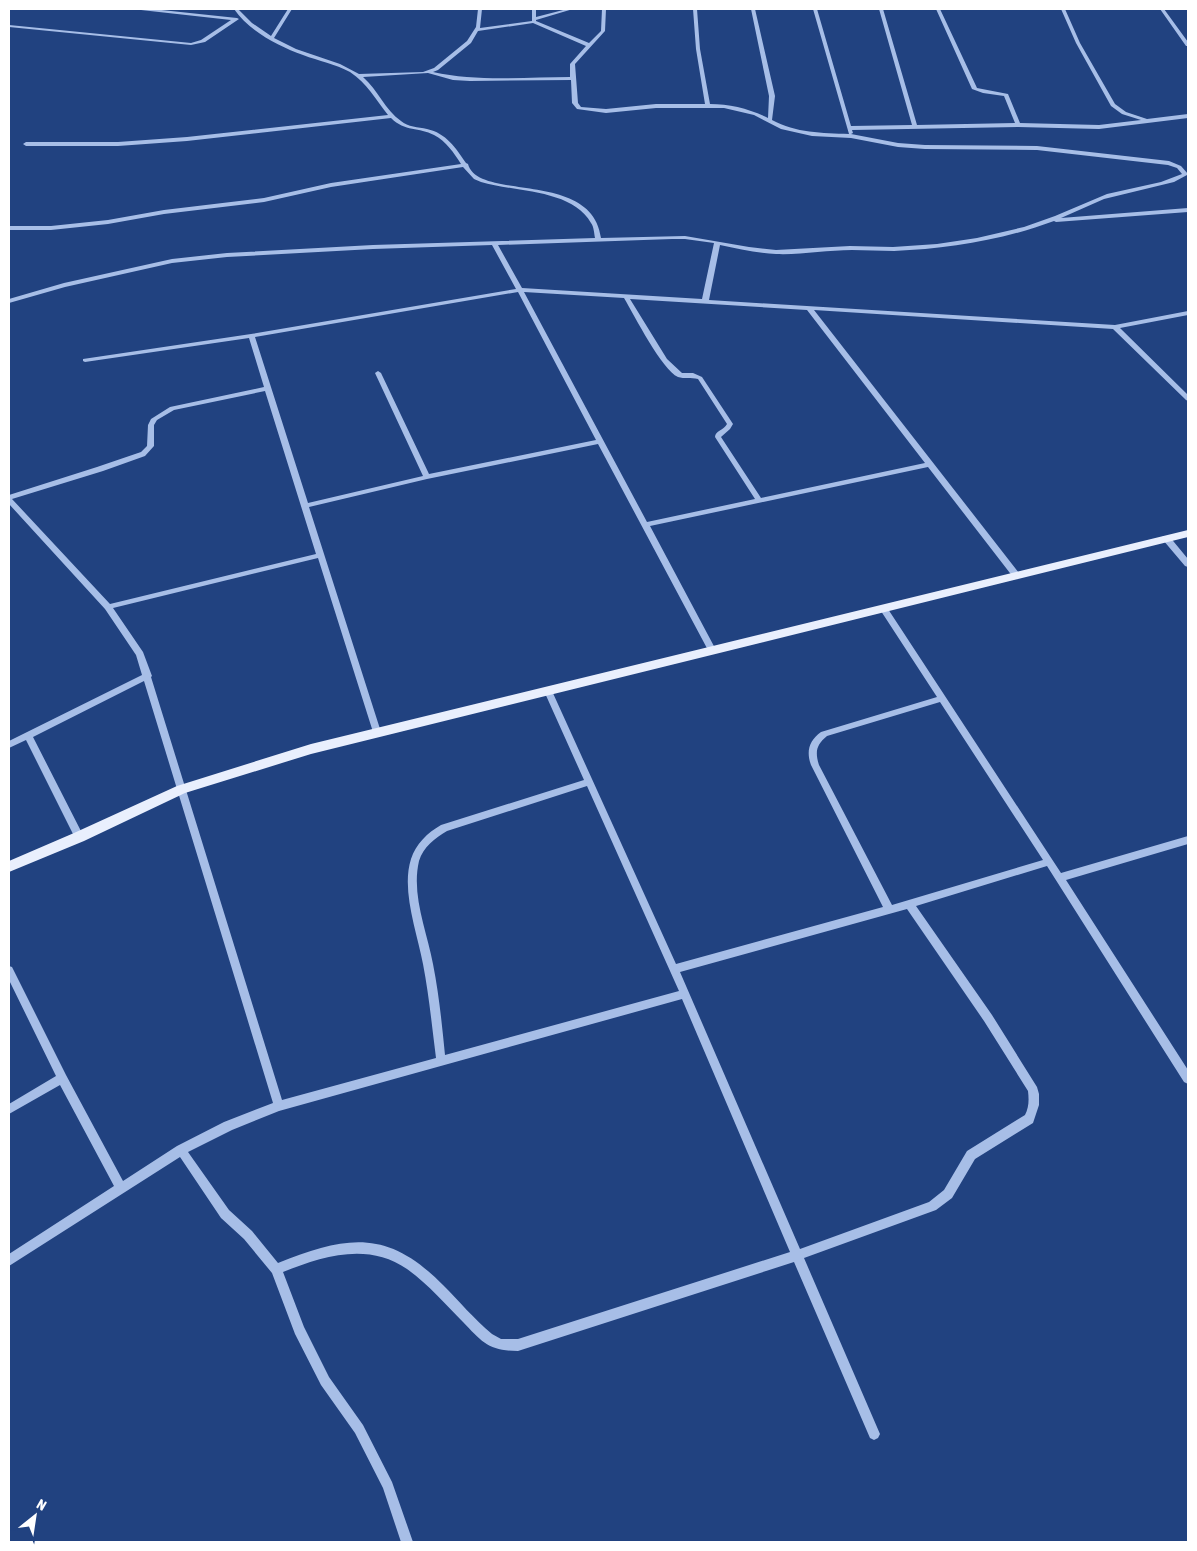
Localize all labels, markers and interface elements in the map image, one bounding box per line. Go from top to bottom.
north arrow [10,1491,60,1541]
text: N [34,1496,49,1514]

